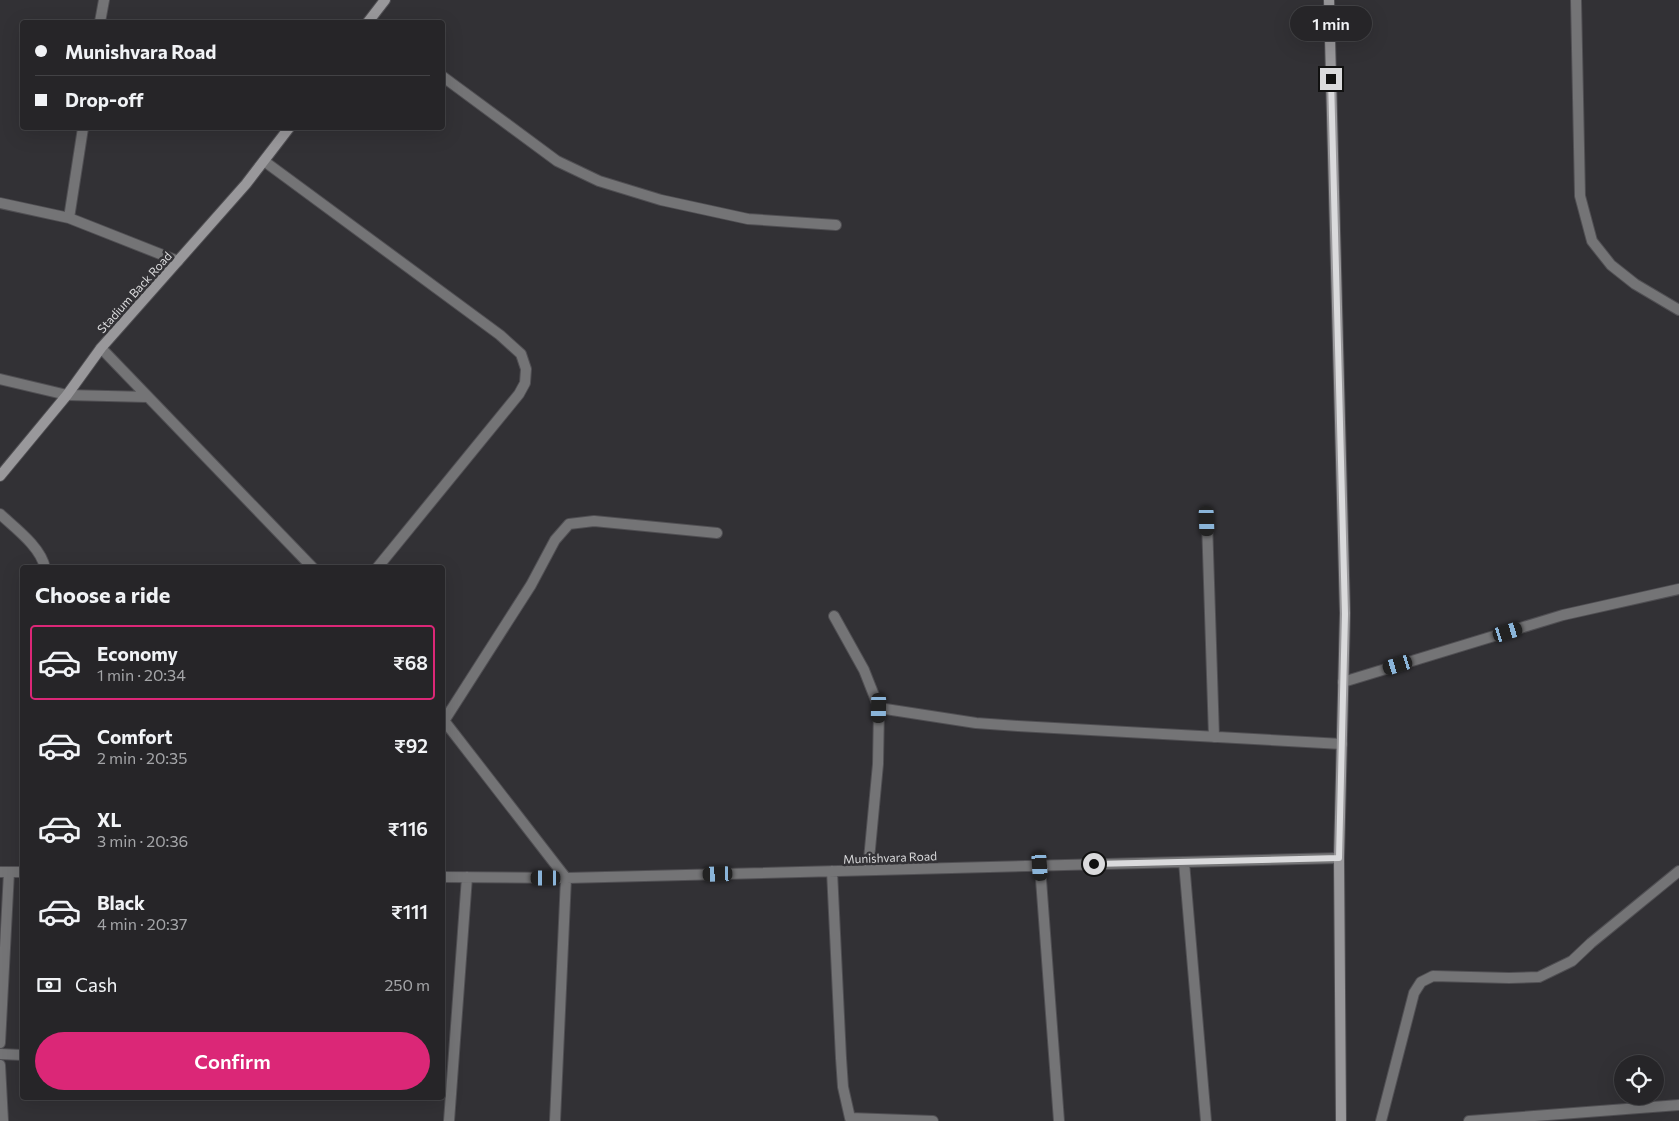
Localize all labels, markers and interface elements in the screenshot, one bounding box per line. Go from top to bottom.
callout: 1 min [1290,7,1372,42]
text: 1 min [1312,14,1350,33]
text: Munishvara Road [65,40,216,63]
route end [1320,68,1342,90]
text: Drop-off [65,88,144,111]
street label: Stadium Back Road [94,248,174,335]
car [1198,506,1215,536]
text: Choose a ride [35,581,170,608]
car [1491,620,1524,644]
icon: car [37,640,82,685]
text: Economy [97,642,178,665]
text: ₹68 [393,651,428,674]
car [1381,653,1414,677]
text: 1 min · 20:34 [97,665,186,684]
car [871,693,886,723]
icon: car [37,723,82,768]
text: Comfort [97,725,173,748]
text: ₹92 [394,734,428,757]
text: 2 min · 20:35 [97,748,187,767]
icon: car [37,806,82,851]
text: XL [97,808,122,831]
text: ₹116 [388,817,428,840]
text: 3 min · 20:36 [97,831,188,850]
street label: Munishvara Road [843,848,937,866]
car [1031,851,1048,881]
route start [1083,853,1105,875]
car [702,866,733,882]
car [531,871,561,886]
icon: car [37,889,82,934]
text: Black [97,891,145,914]
text: ₹111 [391,900,428,923]
text: 4 min · 20:37 [97,914,187,933]
icon: cash [35,971,63,999]
text: Cash [75,973,117,996]
text: 250 m [384,975,430,994]
button: Confirm [35,1032,430,1090]
map controls [1614,1055,1664,1105]
button: locate [1614,1055,1664,1105]

